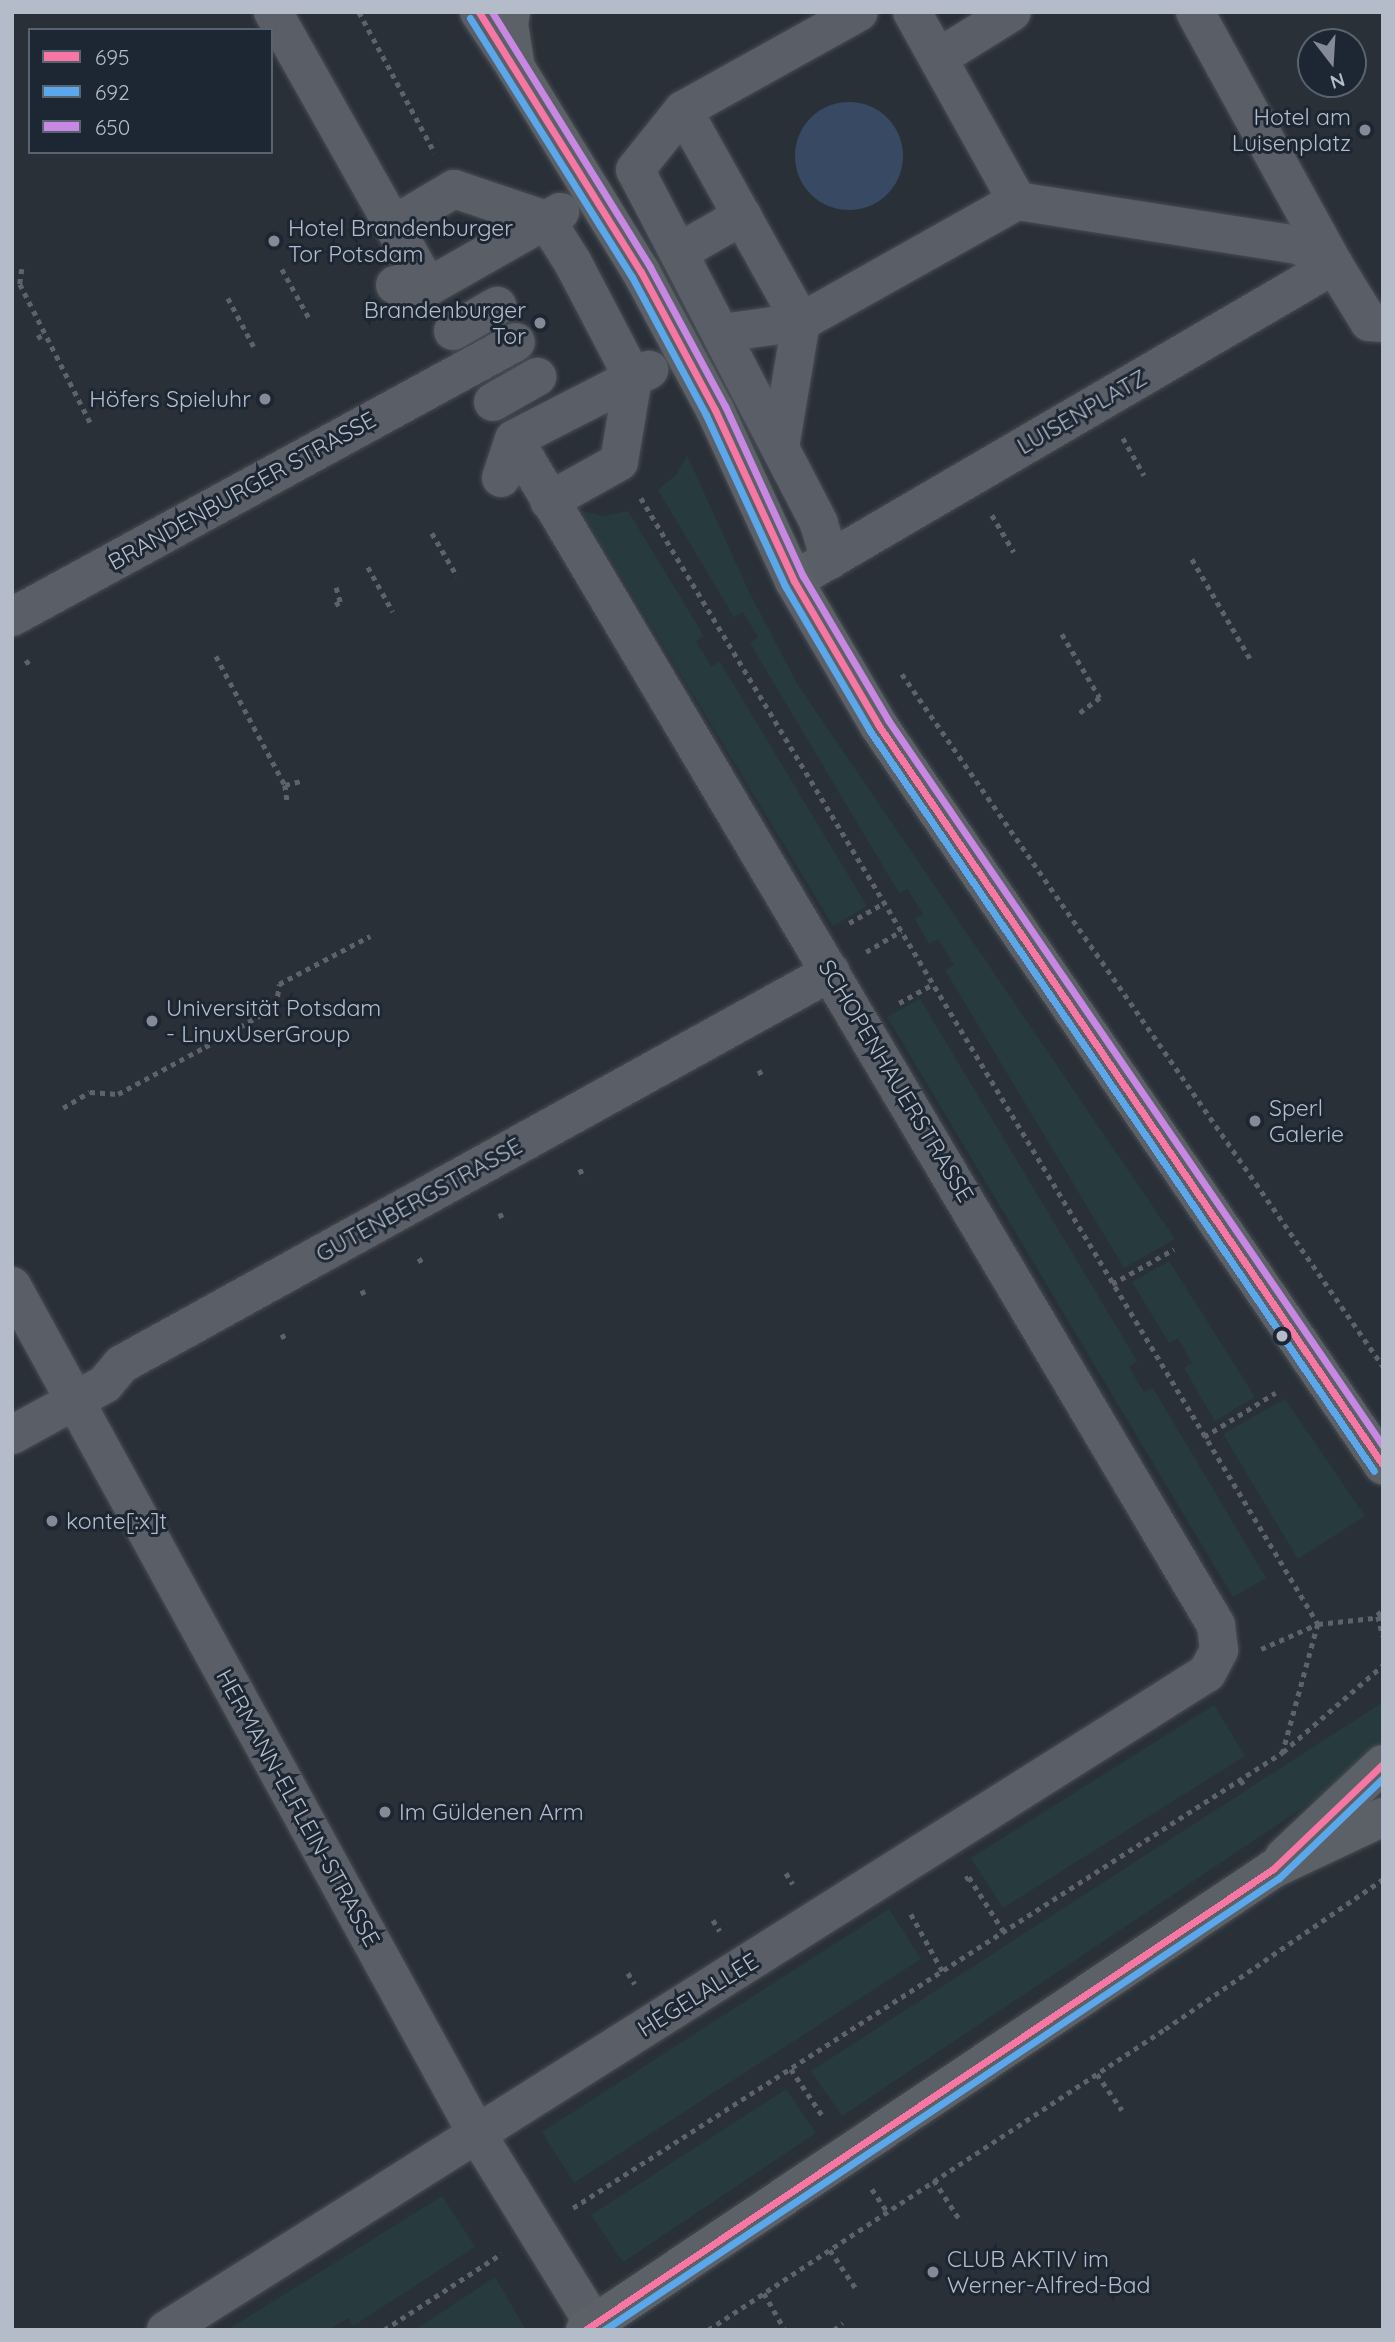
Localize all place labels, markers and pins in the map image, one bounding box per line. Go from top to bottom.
place label: Hotel am Luisenplatz [1232,103,1351,157]
marker: Hotel am Luisenplatz [1357,122,1373,138]
place label: Hotel Brandenburger Tor Potsdam [288,214,513,268]
marker: Hotel Brandenburger Tor Potsdam [266,233,282,249]
place label: Brandenburger Tor [364,296,526,350]
marker: Brandenburger Tor [532,315,548,331]
place label: Höfers Spieluhr [89,385,251,413]
marker: Höfers Spieluhr [257,391,273,407]
place label: Universität Potsdam - LinuxUserGroup [166,994,381,1048]
marker: Universität Potsdam - LinuxUserGroup [144,1013,160,1029]
place label: Sperl Galerie [1269,1094,1344,1148]
marker: Sperl Galerie [1247,1113,1263,1129]
unlabelled marker [1275,1329,1289,1343]
place label: konte[:x]t [66,1507,167,1535]
marker: konte[:x]t [44,1513,60,1529]
place label: Im Güldenen Arm [399,1798,584,1826]
marker: Im Güldenen Arm [377,1804,393,1820]
place label: CLUB AKTIV im Werner-Alfred-Bad [947,2245,1150,2299]
marker: CLUB AKTIV im Werner-Alfred-Bad [925,2264,941,2280]

